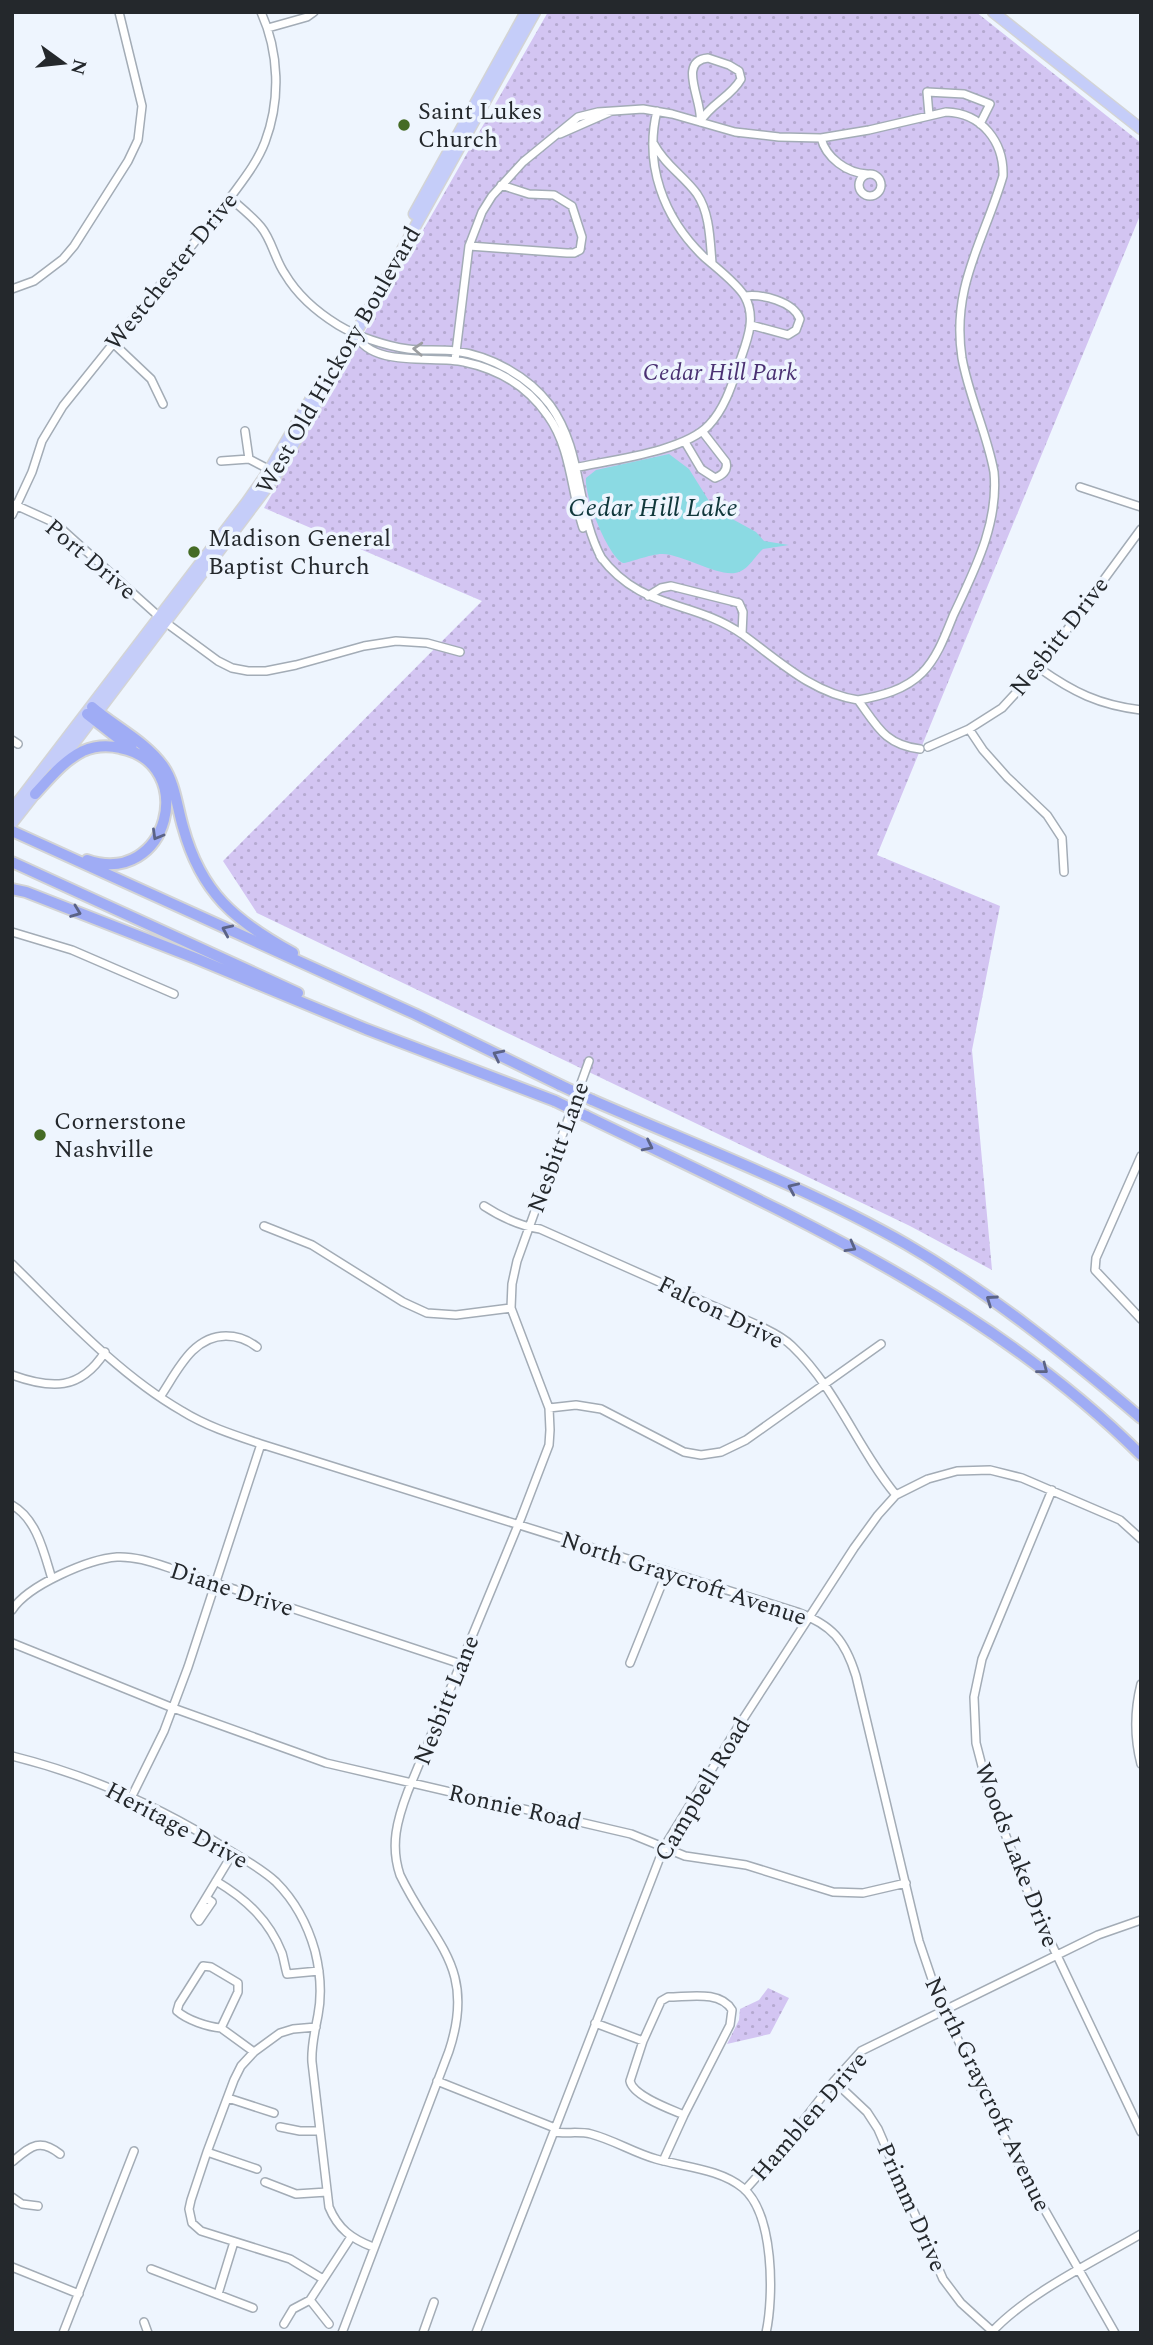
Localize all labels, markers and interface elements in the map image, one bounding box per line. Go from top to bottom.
north arrow [28,28,98,98]
text: N [62,56,94,78]
place label: Saint Lukes Church [418,94,542,158]
marker: Saint Lukes Church [396,117,412,133]
street label: Westchester Drive [96,185,247,359]
street label: West Old Hickory Boulevard [247,220,430,501]
one-way arrow [412,342,423,357]
park label: Cedar Hill Park [643,355,797,391]
water label: Cedar Hill Lake [568,488,738,528]
street label: Port Drive [36,510,144,609]
place label: Madison General Baptist Church [208,521,391,585]
marker: Madison General Baptist Church [186,544,202,560]
street label: Nesbitt Drive [1001,569,1118,704]
one-way arrow [153,827,166,840]
one-way arrow [70,904,82,918]
one-way arrow [222,924,234,938]
one-way arrow [493,1049,505,1063]
street label: Nesbitt Lane [519,1077,599,1218]
place label: Cornerstone Nashville [54,1104,186,1168]
marker: Cornerstone Nashville [32,1127,48,1143]
one-way arrow [641,1137,653,1151]
one-way arrow [788,1182,801,1196]
one-way arrow [844,1239,857,1252]
street label: Falcon Drive [651,1267,790,1359]
one-way arrow [986,1296,999,1308]
one-way arrow [1035,1361,1048,1374]
street label: North Graycroft Avenue [556,1522,812,1636]
street label: Diane Drive [165,1553,298,1627]
street label: Nesbitt Lane [405,1630,489,1771]
street label: Campbell Road [646,1711,760,1869]
street label: Woods Lake Drive [964,1758,1068,1953]
street label: Heritage Drive [99,1773,254,1879]
street label: Ronnie Road [445,1775,585,1841]
street label: North Graycroft Avenue [915,1971,1060,2218]
street label: Hamblen Drive [743,2044,877,2190]
street label: Primm Drive [867,2137,956,2278]

